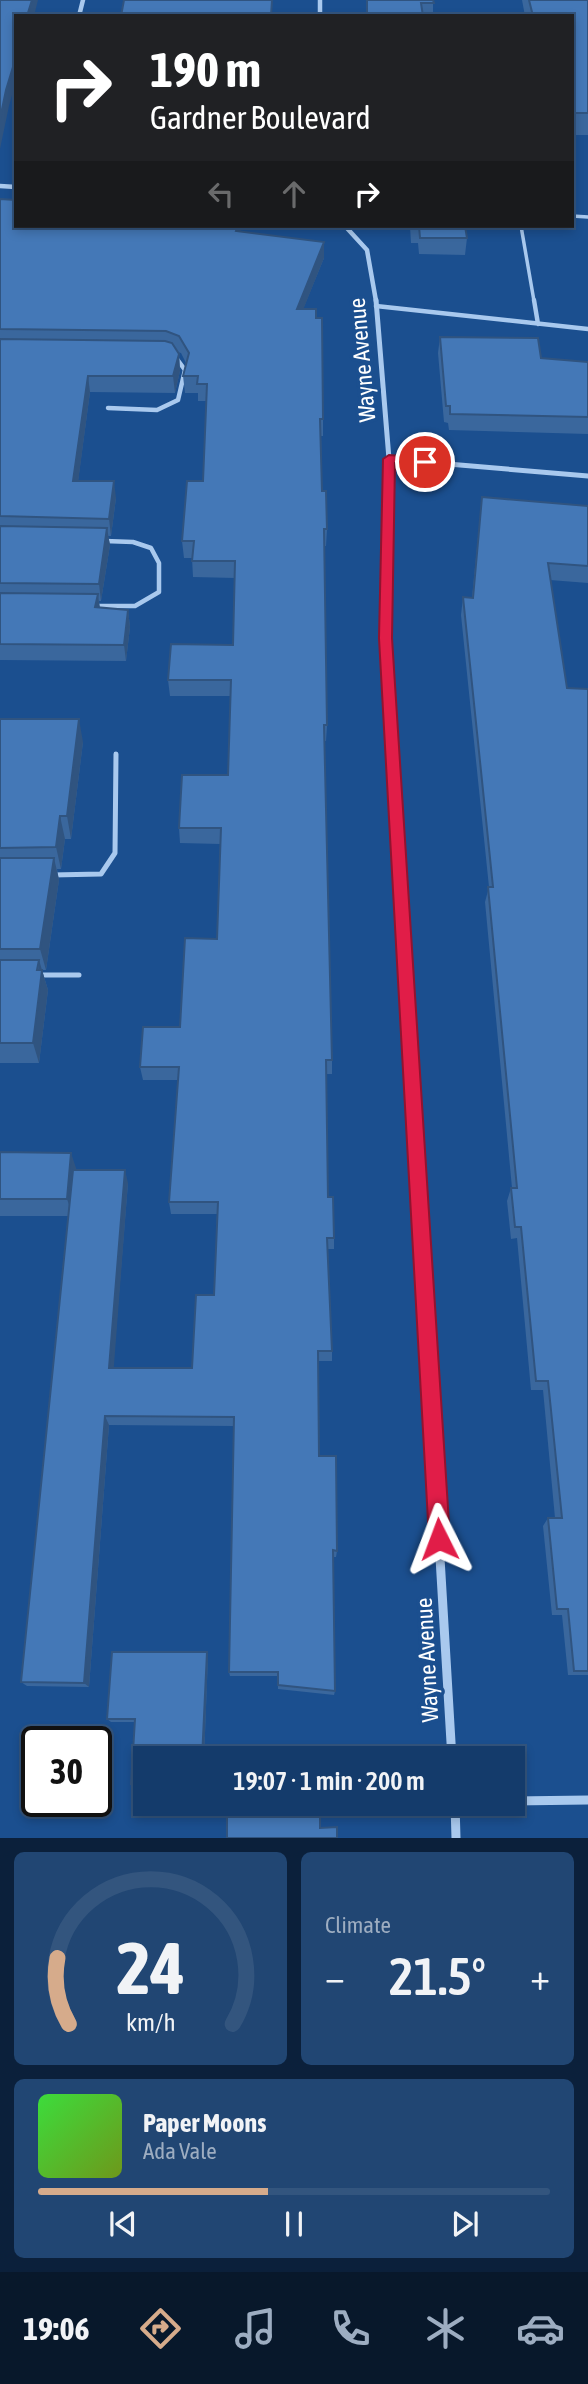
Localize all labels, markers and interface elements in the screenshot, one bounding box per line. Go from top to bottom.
text: 190 m [150,41,261,97]
icon: right [35,42,126,133]
text: Gardner Boulevard [150,99,371,136]
icon: left [202,175,240,213]
icon: ahead [275,175,313,213]
icon: right [348,175,386,213]
street label: Wayne Avenue [344,297,380,423]
pin [395,432,455,492]
icon: arrive [406,443,444,481]
position arrow [402,1502,476,1576]
street label: Wayne Avenue [411,1597,443,1723]
speed limit sign: 30 [21,1726,112,1817]
text: 19:07 · 1 min · 200 m [233,1766,425,1796]
text: Climate [325,1912,391,1938]
text: 24 [116,1927,185,2010]
text: 21.5° [389,1946,486,2006]
text: − [325,1955,345,1998]
text: + [530,1955,550,1998]
text: km/h [126,2008,175,2036]
text: Paper Moons [143,2108,266,2138]
text: Ada Vale [143,2138,217,2164]
icon: previous [104,2205,142,2243]
icon: pause [275,2205,313,2243]
icon: next [446,2205,484,2243]
icon: directions [136,2304,185,2353]
icon: music [231,2304,280,2353]
icon: phone [326,2304,375,2353]
icon: climate [421,2304,470,2353]
icon: car [516,2304,565,2353]
text: 19:06 [23,2310,90,2347]

